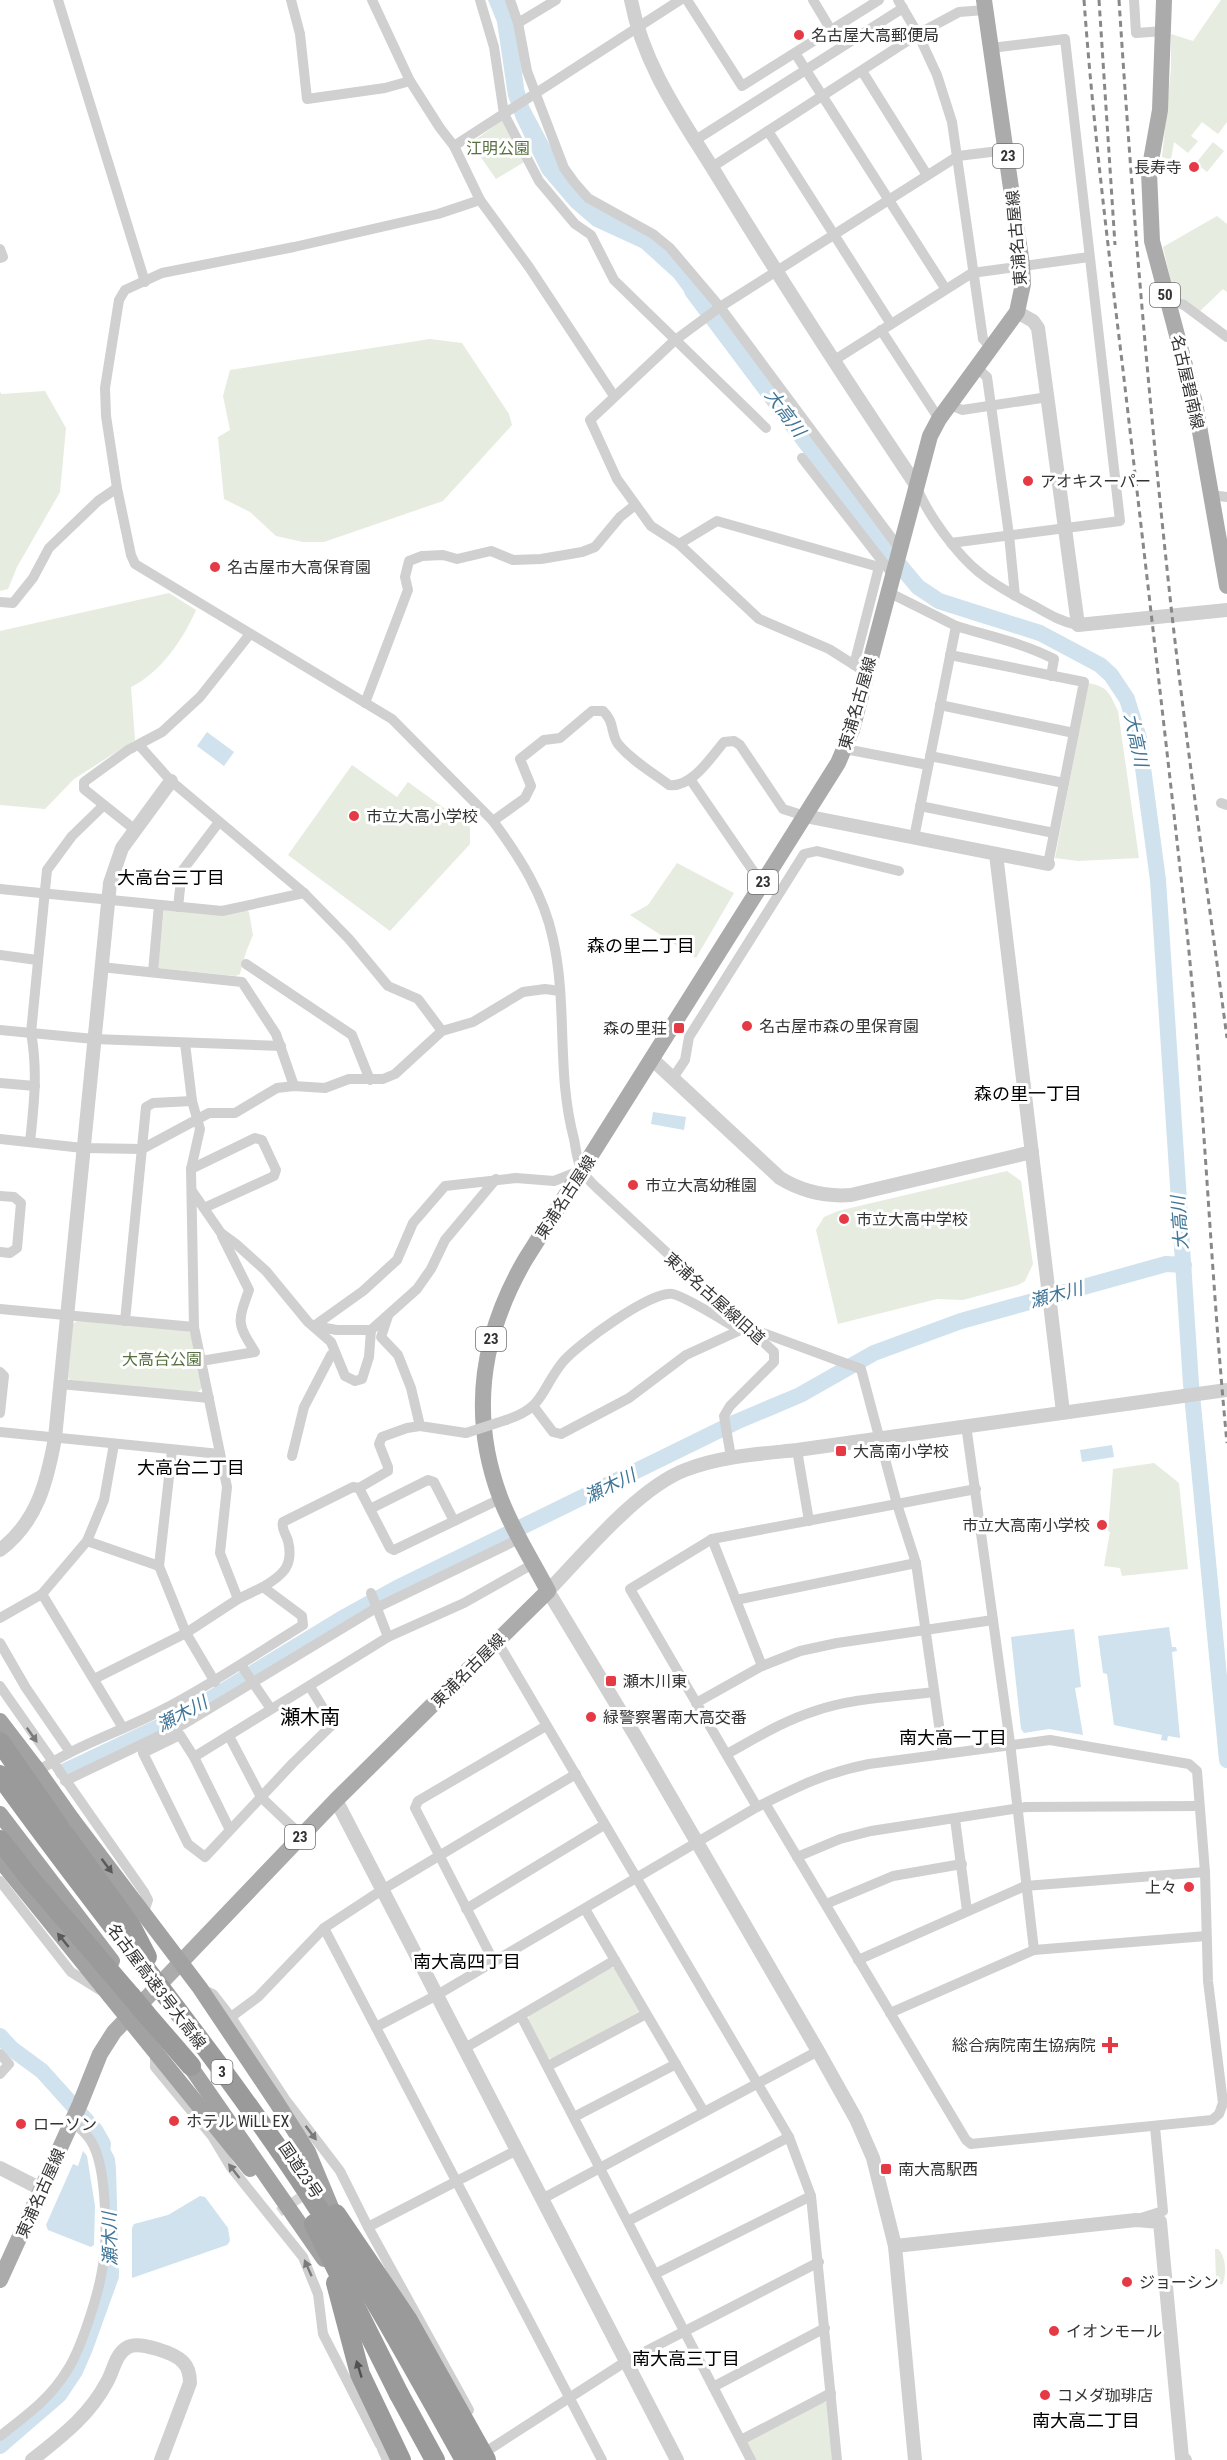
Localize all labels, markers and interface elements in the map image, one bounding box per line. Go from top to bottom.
place label: 名古屋大高郵便局 [811,26,939,45]
marker: 名古屋大高郵便局 [792,28,806,42]
park label: 江明公園 [466,139,530,158]
road number: 23 [993,144,1023,168]
place label: 長寿寺 [1134,158,1182,177]
marker: 長寿寺 [1187,160,1201,174]
street label: 東浦名古屋線 [1003,189,1030,287]
road number: 50 [1150,283,1180,307]
street label: 名古屋碧南線 [1167,333,1208,431]
water label: 大高川 [761,385,811,442]
place label: アオキスーパー [1040,472,1151,491]
marker: アオキスーパー [1021,474,1035,488]
place label: 名古屋市大高保育園 [227,558,371,577]
marker: 名古屋市大高保育園 [208,560,222,574]
street label: 東浦名古屋線 [835,654,880,752]
water label: 大高川 [1121,711,1153,770]
place label: 市立大高小学校 [366,807,478,826]
marker: 市立大高小学校 [347,809,361,823]
district label: 大高台三丁目 [117,867,225,888]
road number: 23 [748,870,778,894]
district label: 森の里二丁目 [587,935,695,956]
place label: 名古屋市森の里保育園 [759,1017,919,1036]
place label: 森の里荘 [603,1019,667,1038]
marker: 名古屋市森の里保育園 [740,1019,754,1033]
marker: 森の里荘 [672,1021,686,1035]
district label: 森の里一丁目 [974,1083,1082,1104]
street label: 東浦名古屋線 [531,1152,600,1243]
place label: 市立大高幼稚園 [645,1176,757,1195]
marker: 市立大高幼稚園 [626,1178,640,1192]
water label: 大高川 [1167,1193,1192,1251]
place label: 市立大高中学校 [856,1210,968,1229]
marker: 市立大高中学校 [837,1212,851,1226]
street label: 東浦名古屋線旧道 [661,1248,769,1348]
water label: 瀬木川 [1027,1277,1087,1312]
road number: 23 [476,1327,506,1351]
park label: 大高台公園 [122,1350,202,1369]
place label: 大高南小学校 [853,1442,949,1461]
marker: 大高南小学校 [834,1444,848,1458]
district label: 大高台二丁目 [137,1457,245,1478]
water label: 瀬木川 [581,1463,640,1507]
place label: 市立大高南小学校 [962,1516,1090,1535]
marker: 市立大高南小学校 [1095,1518,1109,1532]
street label: 東浦名古屋線 [428,1630,509,1711]
place label: 瀬木川東 [623,1672,687,1691]
marker: 瀬木川東 [604,1674,618,1688]
water label: 瀬木川 [153,1691,212,1736]
district label: 瀬木南 [280,1705,340,1729]
place label: 緑警察署南大高交番 [603,1708,747,1727]
marker: 緑警察署南大高交番 [584,1710,598,1724]
one-way arrow [26,1727,37,1743]
district label: 南大高一丁目 [899,1727,1007,1748]
road number: 23 [285,1825,315,1849]
one-way arrow [101,1858,114,1874]
place label: 上々 [1145,1878,1177,1897]
marker: 上々 [1182,1880,1196,1894]
street label: 名古屋高速3号大高線 [103,1920,210,2053]
one-way arrow [58,1932,70,1947]
district label: 南大高四丁目 [413,1951,521,1972]
place label: 総合病院南生協病院 [952,2036,1096,2055]
marker: 総合病院南生協病院 [1101,2036,1119,2054]
road number: 3 [212,2060,232,2084]
place label: ホテル WiLL EX [186,2112,289,2131]
marker: ホテル WiLL EX [167,2114,181,2128]
place label: ローソン [33,2115,97,2134]
marker: ローソン [14,2117,28,2131]
one-way arrow [305,2125,317,2141]
street label: 国道23号 [275,2139,326,2202]
street label: 東浦名古屋線 [12,2145,69,2241]
place label: 南大高駅西 [898,2160,978,2179]
marker: 南大高駅西 [879,2162,893,2176]
one-way arrow [229,2164,241,2179]
water label: 瀬木川 [98,2210,120,2266]
one-way arrow [303,2259,313,2277]
place label: ジョーシン [1139,2273,1219,2292]
marker: ジョーシン [1120,2275,1134,2289]
place label: イオンモール [1066,2322,1162,2341]
marker: イオンモール [1047,2324,1061,2338]
district label: 南大高三丁目 [632,2348,740,2369]
one-way arrow [354,2360,363,2378]
place label: コメダ珈琲店 [1057,2386,1153,2405]
marker: コメダ珈琲店 [1038,2388,1052,2402]
district label: 南大高二丁目 [1032,2410,1140,2431]

